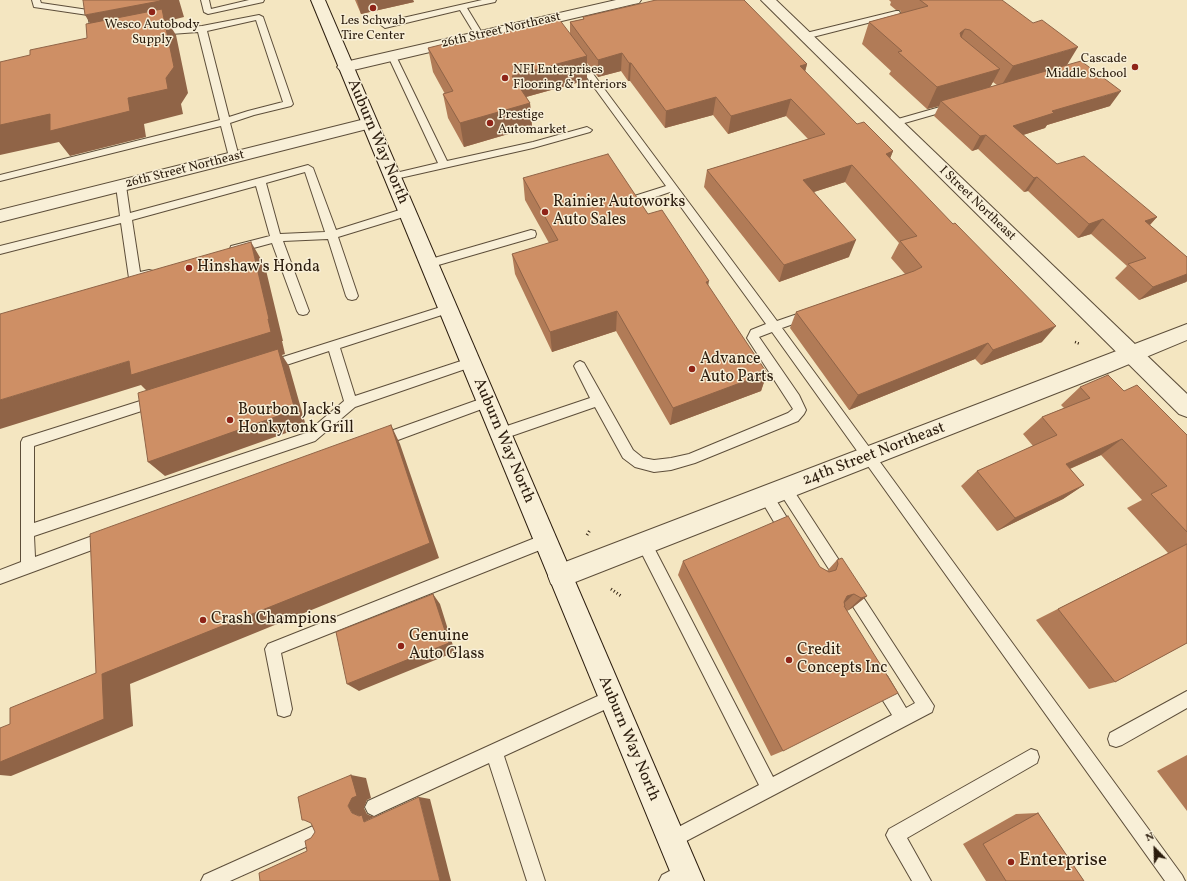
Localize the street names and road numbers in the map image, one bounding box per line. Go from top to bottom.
street label: 26th Street Northeast [440,10,562,52]
street label: Auburn Way North [342,77,412,207]
street label: 26th Street Northeast [124,148,246,192]
street label: I Street Northeast [935,163,1019,245]
street label: Auburn Way North [468,376,538,506]
street label: 24th Street Northeast [800,419,948,491]
street label: Auburn Way North [593,674,663,804]

